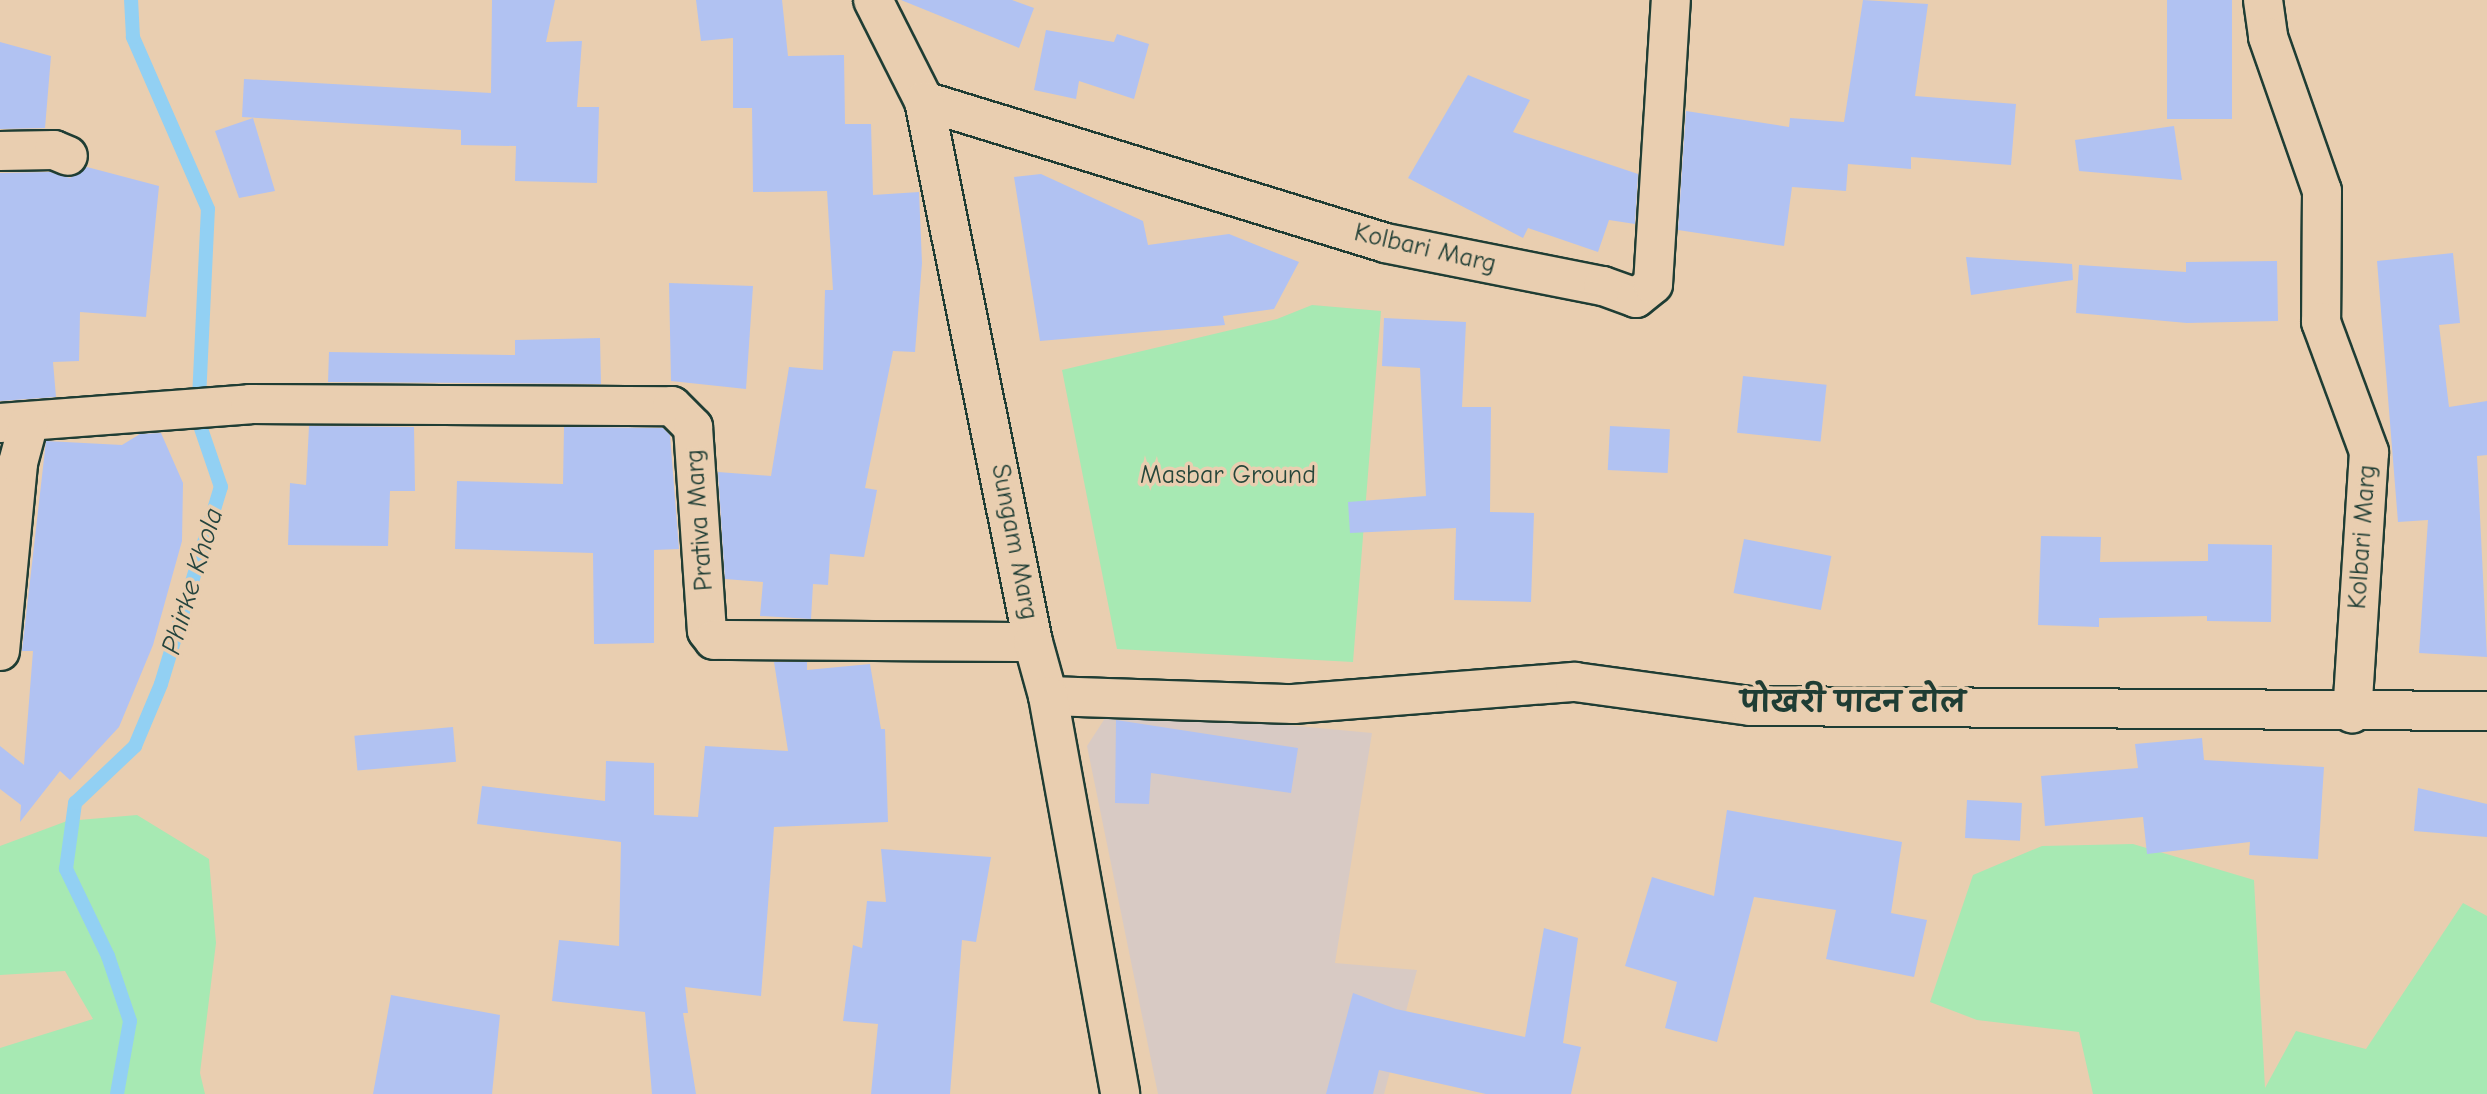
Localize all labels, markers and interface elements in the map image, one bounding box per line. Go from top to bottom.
street label: Kolbari Marg [1351,218,1499,280]
street label: Prativa Marg [679,448,721,592]
park label: Masbar Ground [1140,460,1316,492]
street label: Sungam Marg [984,462,1044,622]
street label: Kolbari Marg [2342,464,2384,610]
water label: Phirke Khola [154,504,230,658]
district label: पोखरी पाटन टोल [1740,686,1966,720]

